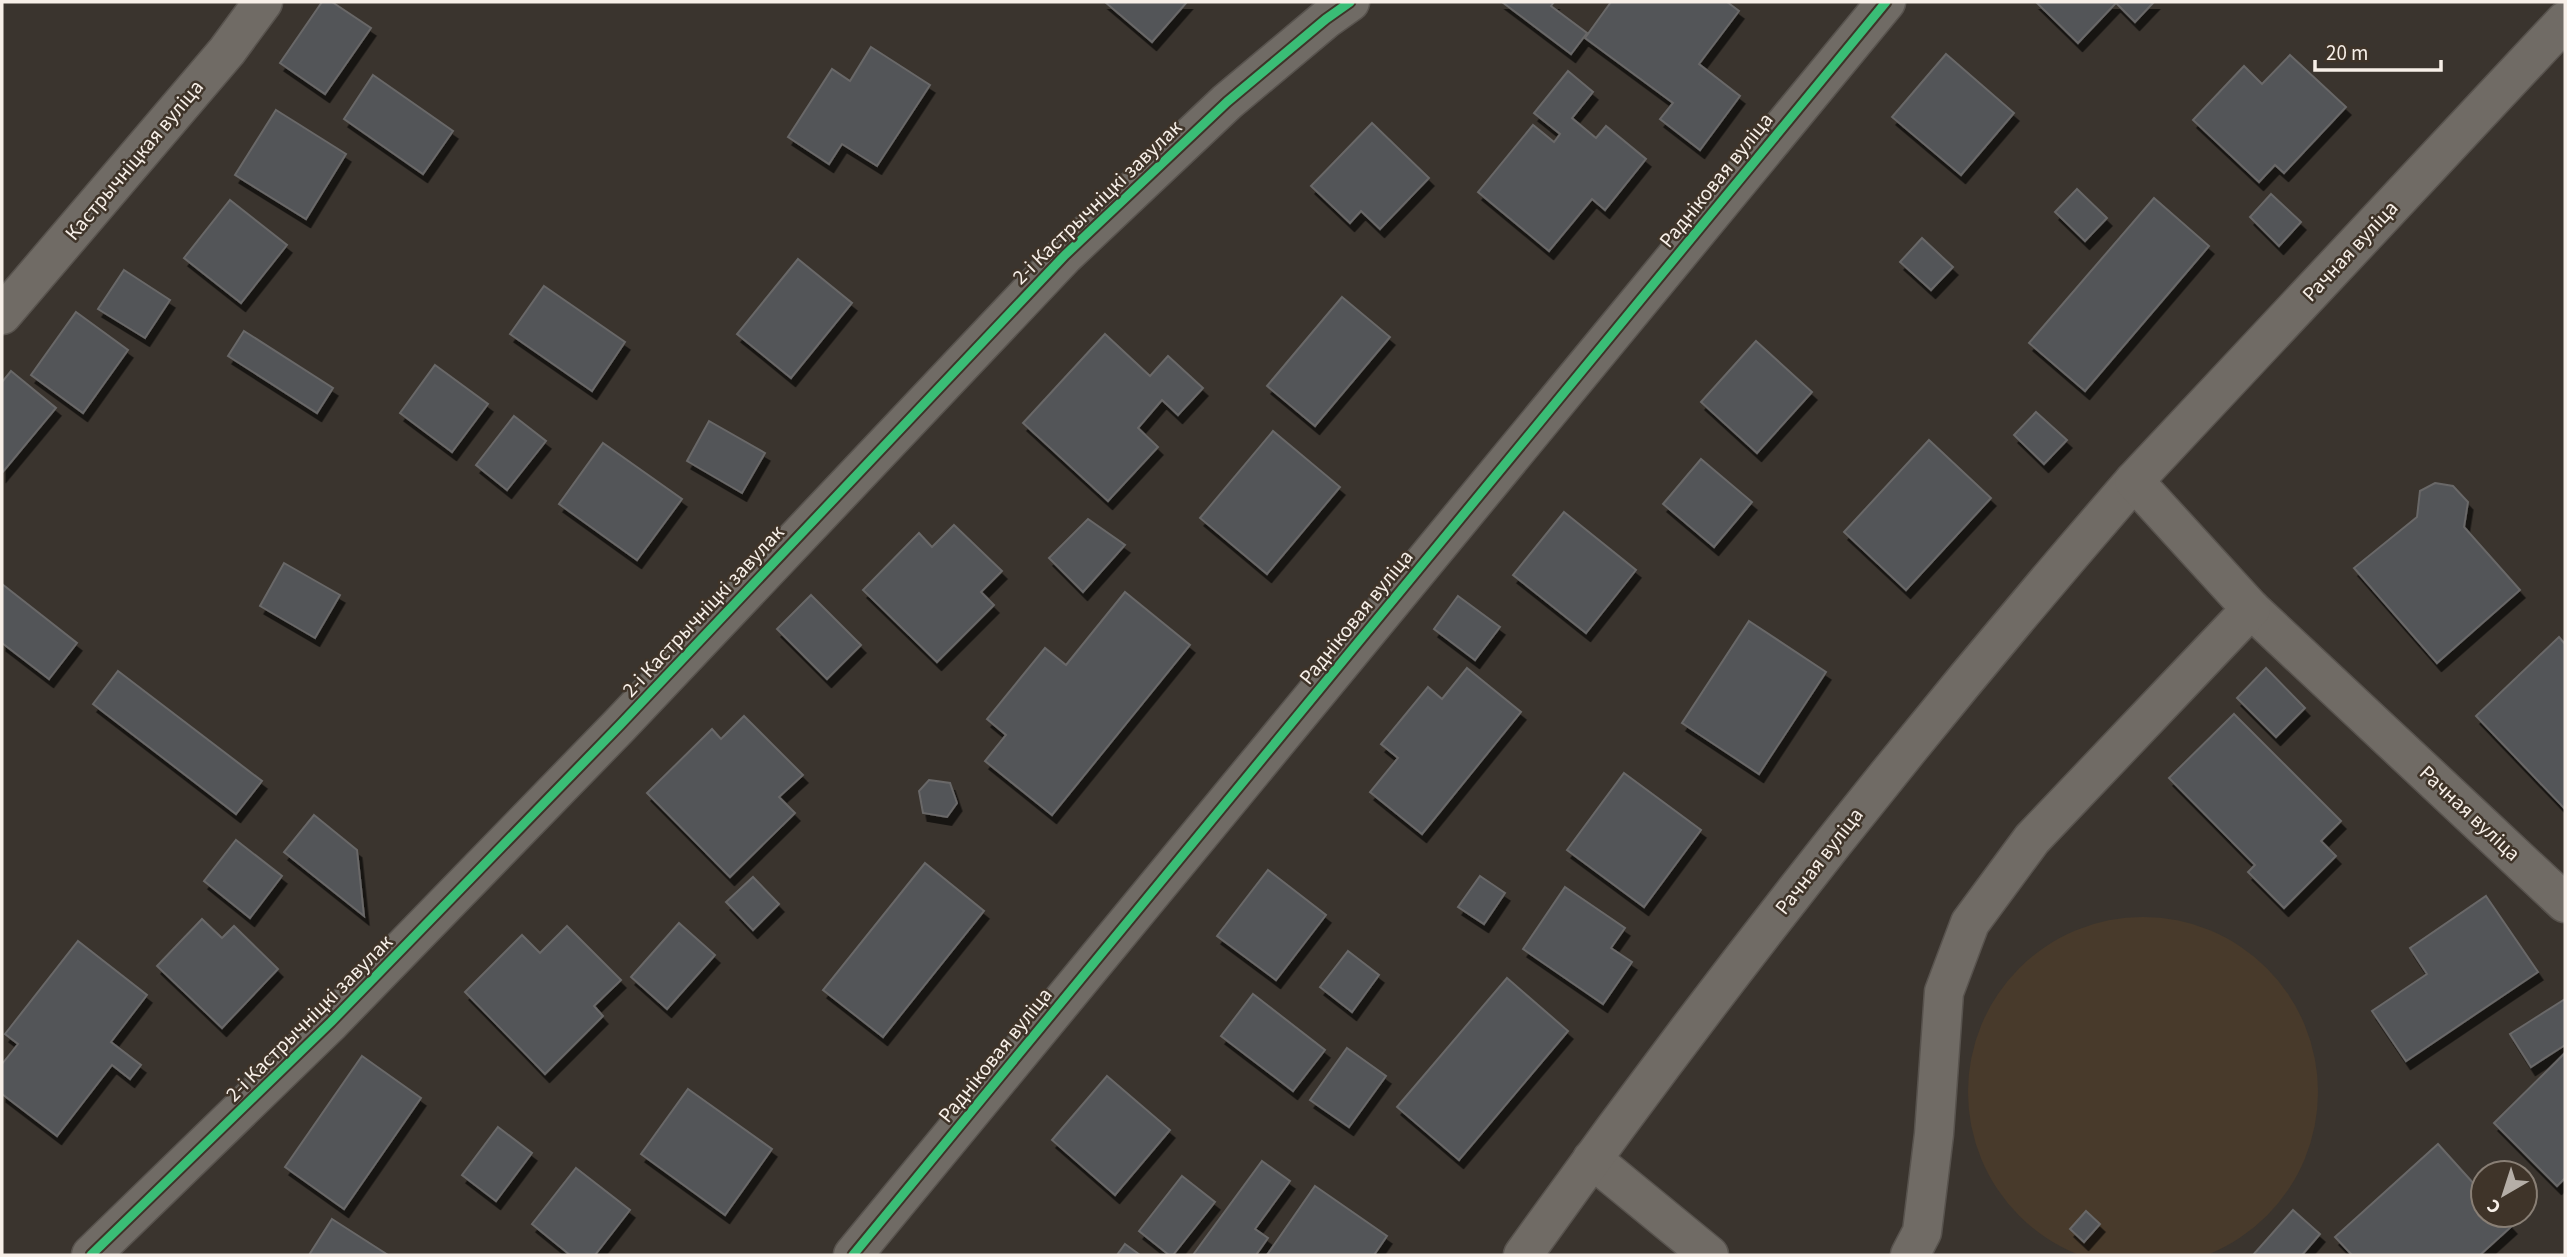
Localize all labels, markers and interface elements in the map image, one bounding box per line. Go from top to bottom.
scale bar [2315,28,2441,72]
text: 20 m [2326,38,2368,68]
street label: Кастрычніцкая вуліца [58,73,210,247]
street label: Радніковая вуліца [1652,106,1780,254]
street label: 2-і Кастрычніцкі завулак [1005,112,1189,291]
street label: Рачная вуліца [2295,194,2405,308]
street label: 2-і Кастрычніцкі завулак [615,518,791,704]
street label: Радніковая вуліца [1292,543,1420,691]
street label: Рачная вуліца [2413,758,2527,868]
street label: Рачная вуліца [1768,801,1870,921]
street label: 2-і Кастрычніцкі завулак [219,927,400,1108]
street label: Радніковая вуліца [931,981,1059,1129]
north arrow [2469,1159,2539,1229]
text: С [2481,1192,2507,1220]

